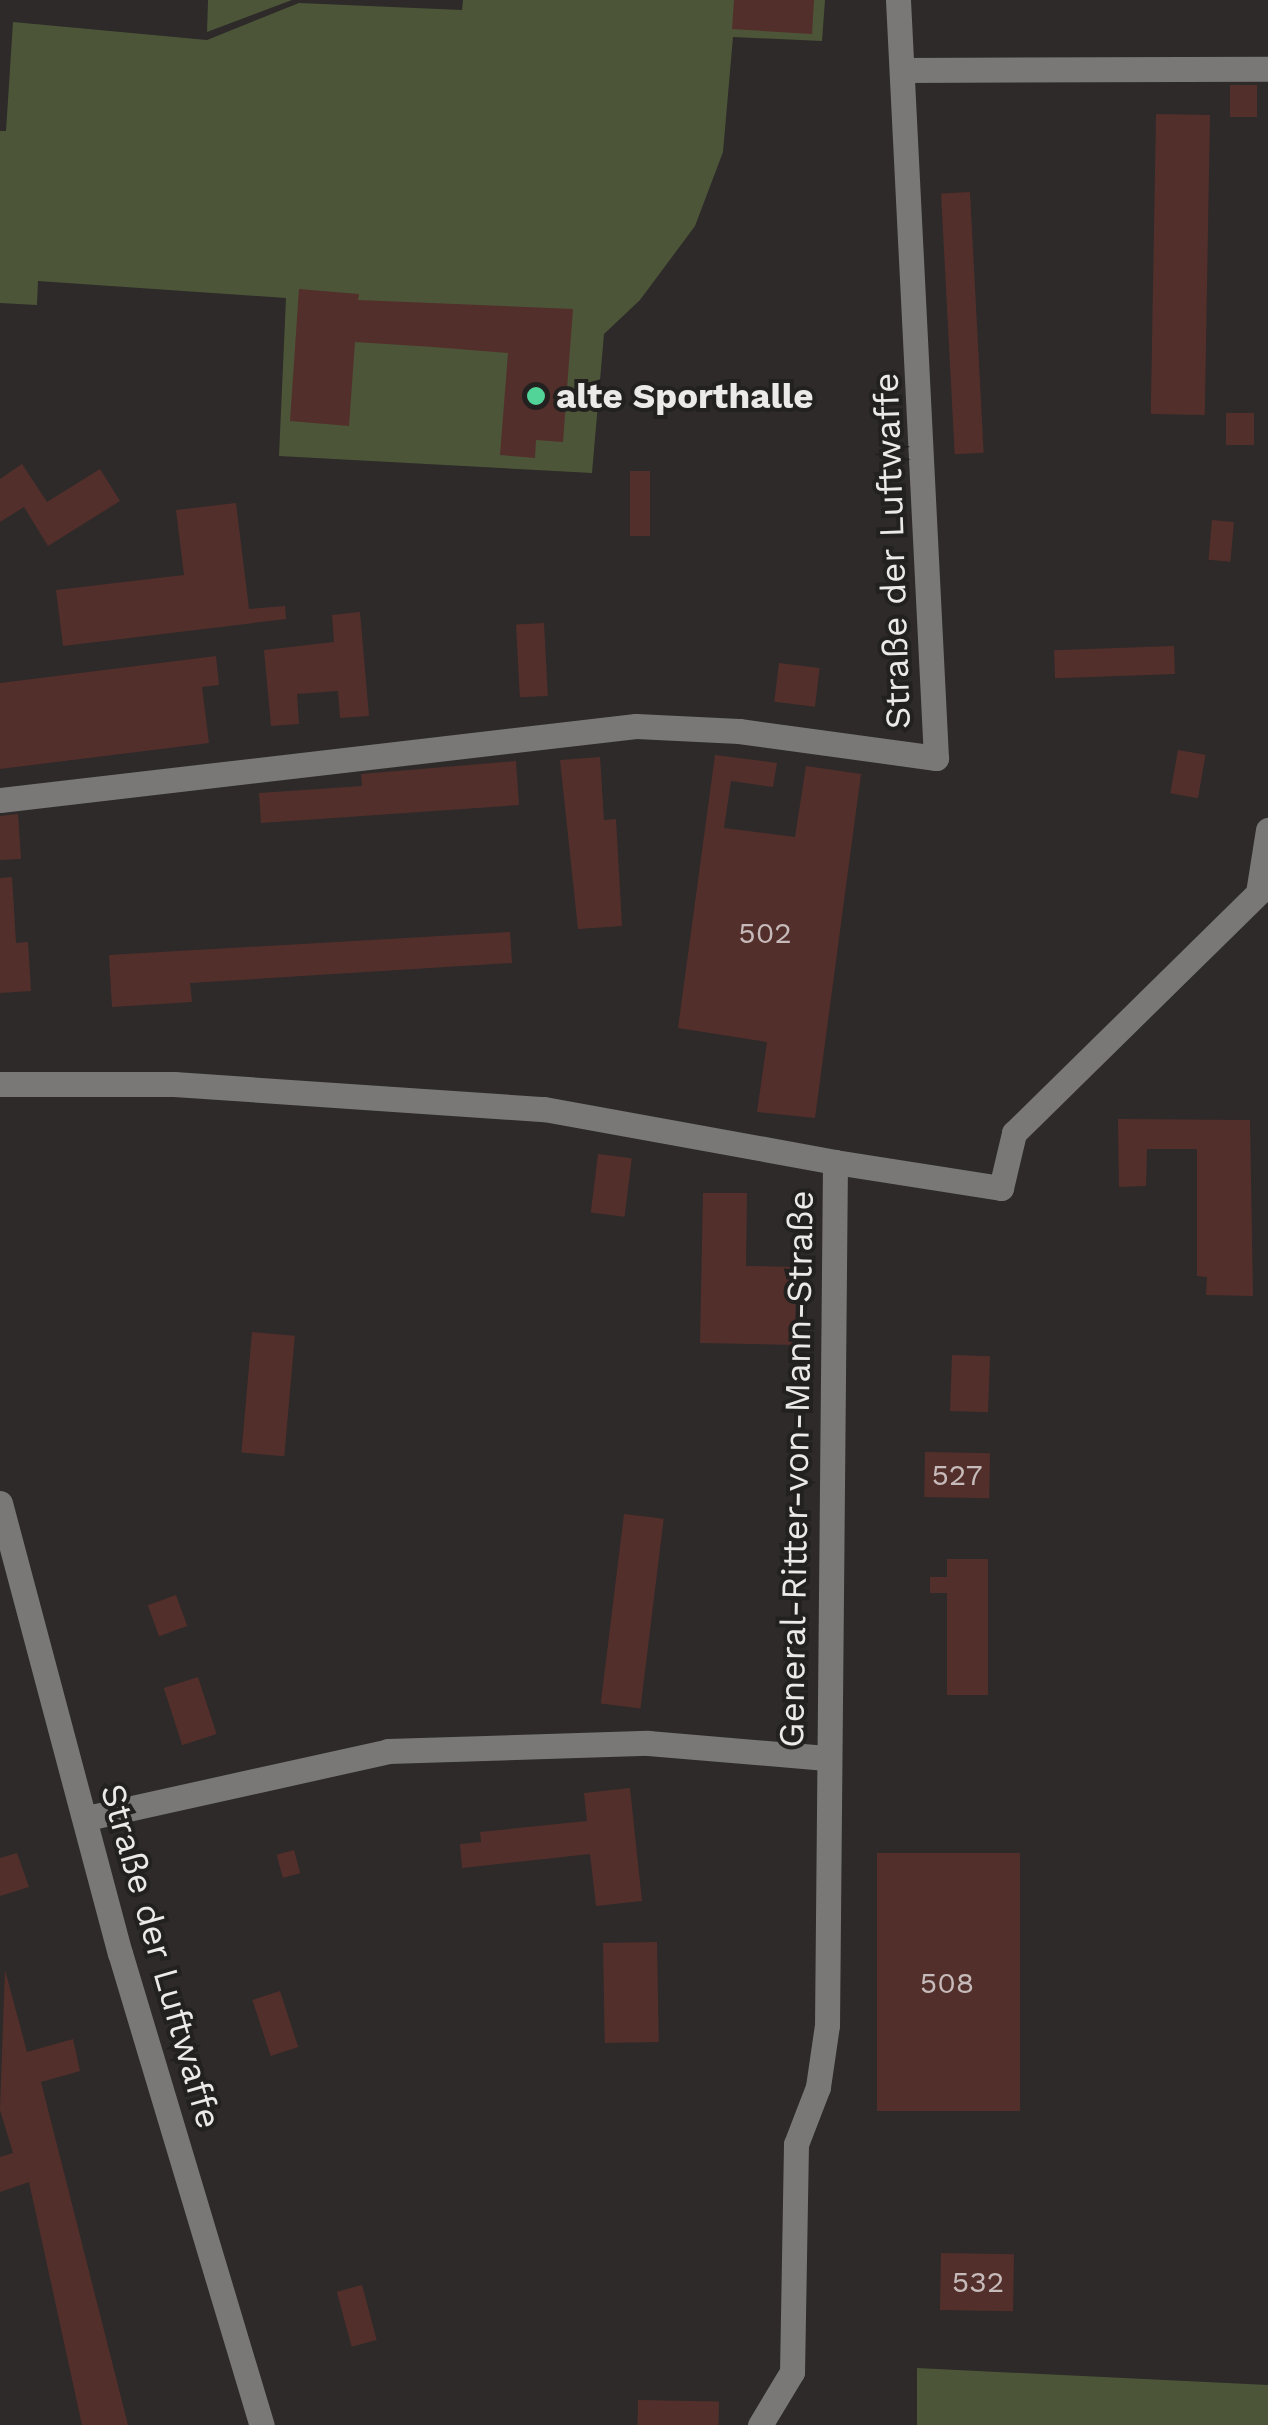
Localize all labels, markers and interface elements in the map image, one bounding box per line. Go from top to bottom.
street label: Straße der Luftwaffe [865,372,919,730]
place label: alte Sporthalle [556,375,814,417]
marker: alte Sporthalle [525,385,547,407]
house number: 502 [738,915,792,951]
street label: General-Ritter-von-Mann-Straße [770,1190,822,1748]
house number: 527 [931,1457,983,1493]
street label: Straße der Luftwaffe [92,1778,230,2134]
house number: 508 [920,1965,974,2001]
house number: 532 [952,2264,1004,2300]

